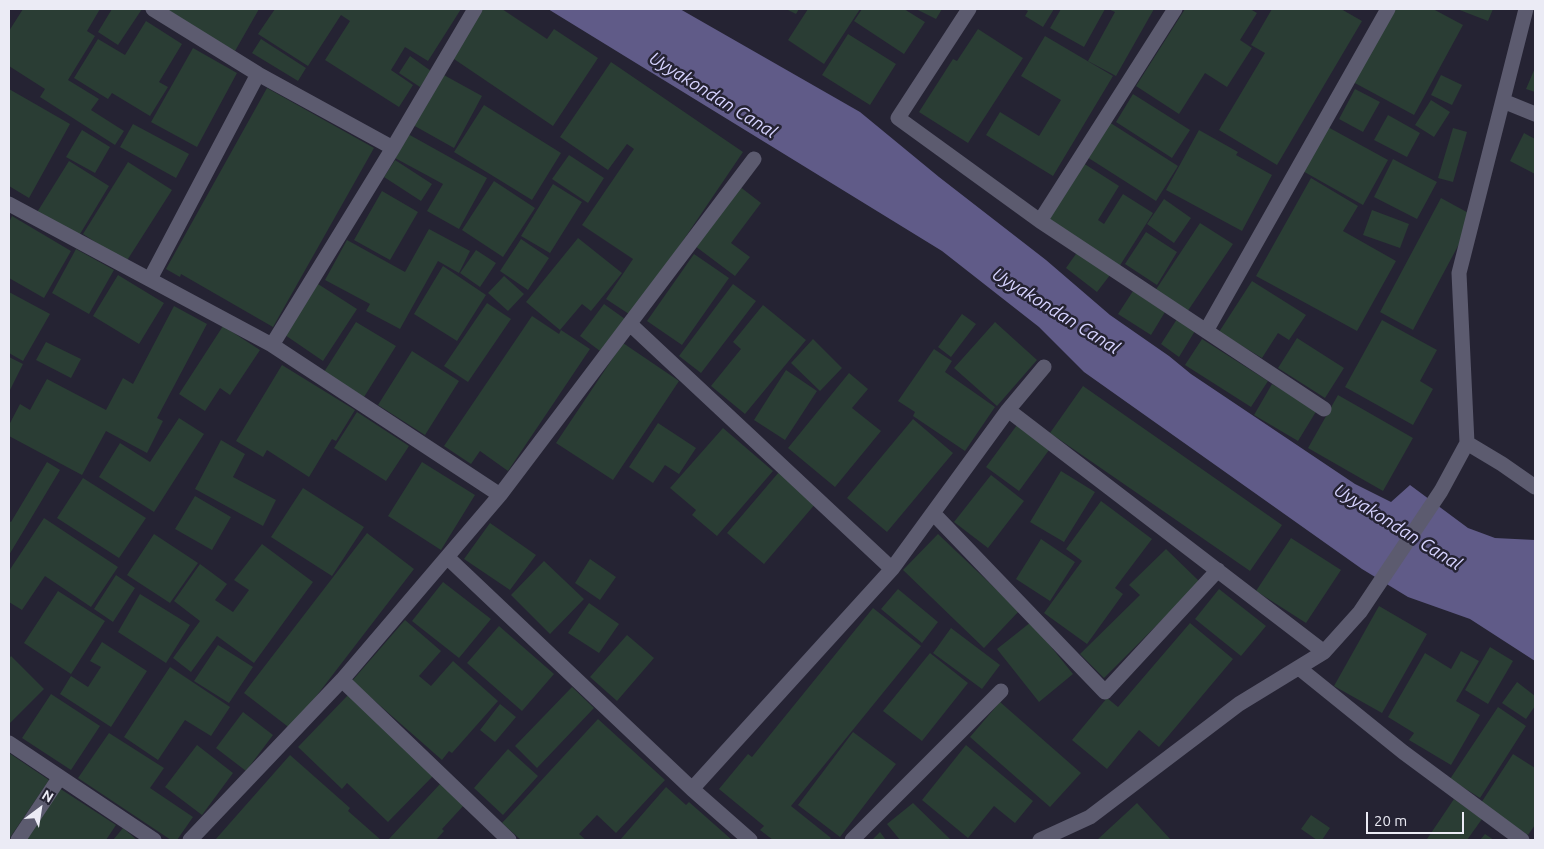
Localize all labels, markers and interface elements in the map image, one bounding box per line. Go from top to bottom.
water label: Uyyakondan Canal [645,47,781,143]
water label: Uyyakondan Canal [988,263,1124,359]
water label: Uyyakondan Canal [1330,479,1466,575]
north arrow [15,784,65,834]
text: N [39,787,56,806]
scale bar [1369,802,1466,834]
text: 20 m [1374,812,1407,829]

